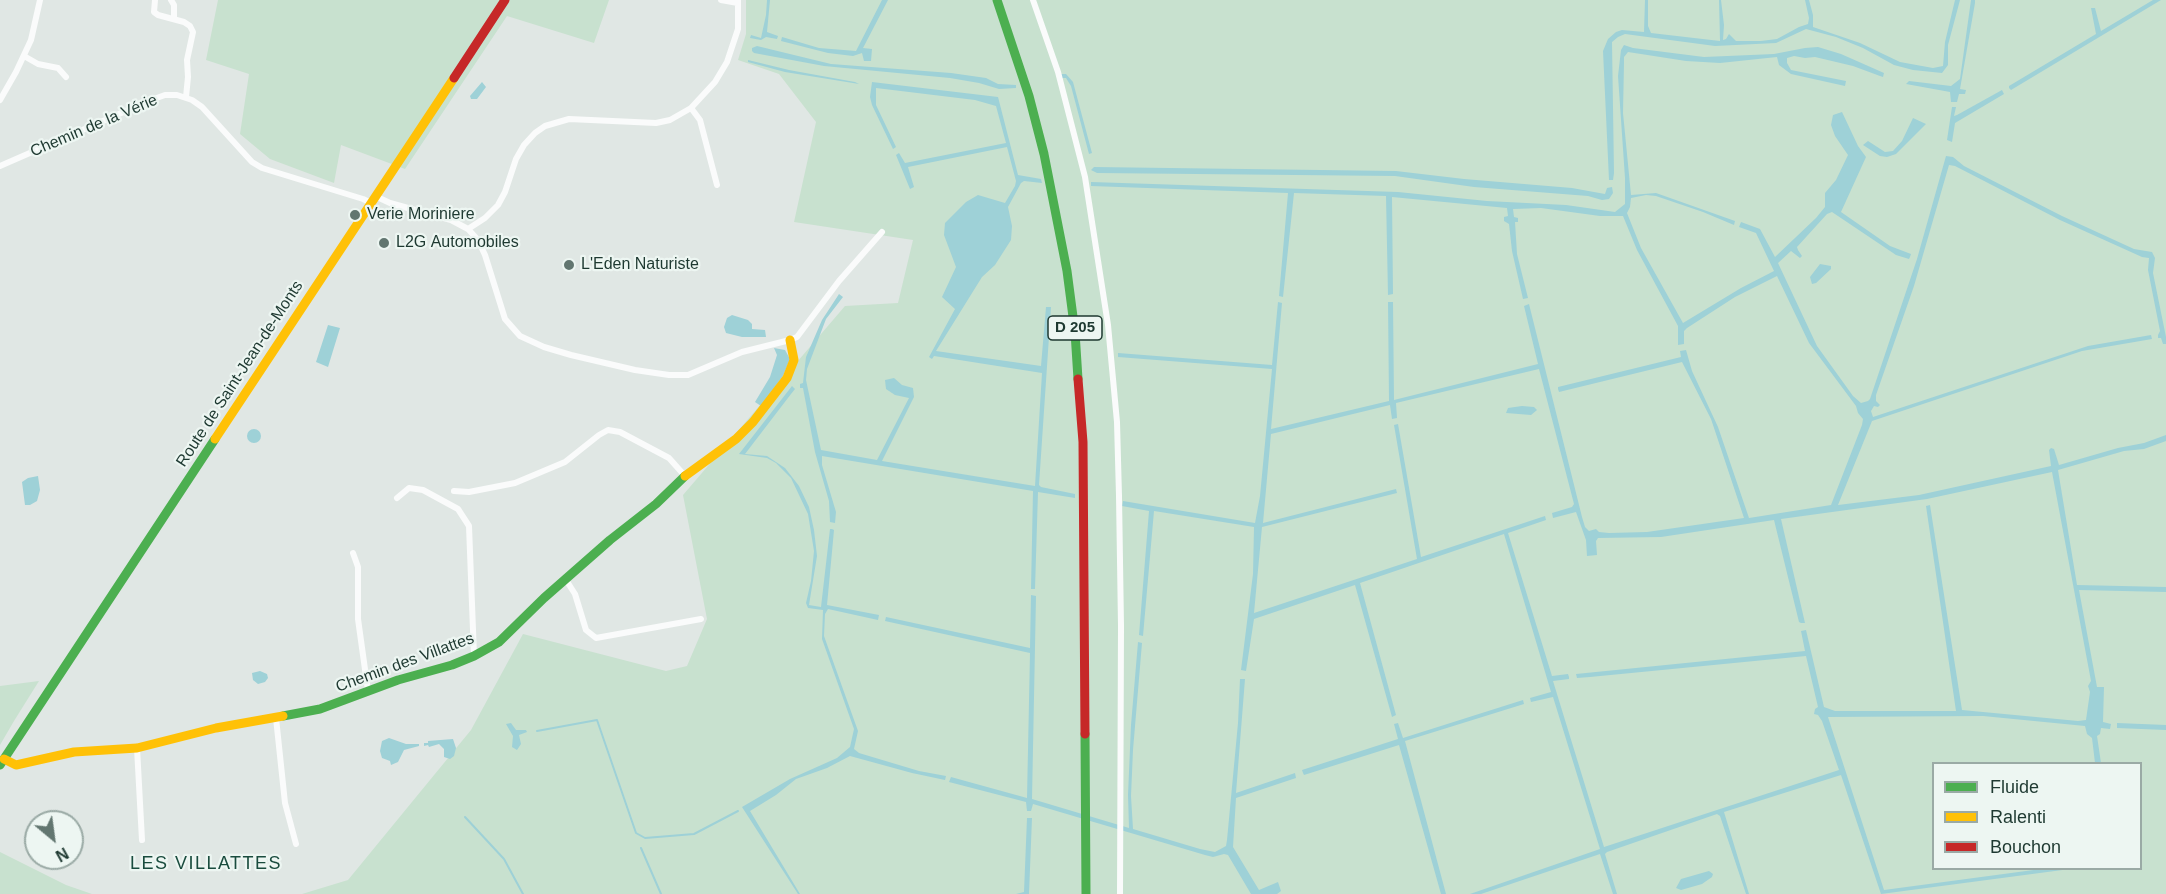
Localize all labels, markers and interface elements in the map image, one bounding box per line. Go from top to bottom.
street label: Chemin de la Vérie [28,91,160,161]
place label: Verie Moriniere [367,205,475,225]
marker: Verie Moriniere [348,208,362,222]
place label: L2G Automobiles [396,233,519,253]
marker: L2G Automobiles [377,236,391,250]
place label: L'Eden Naturiste [581,255,699,275]
marker: L'Eden Naturiste [562,258,576,272]
street label: Route de Saint-Jean-de-Monts [173,277,307,471]
road number: D 205 [1048,316,1102,340]
street label: Chemin des Villattes [333,629,477,697]
legend [1932,762,2142,870]
text: Fluide [1990,777,2039,797]
text: Ralenti [1990,807,2046,827]
north arrow [24,810,84,870]
text: Bouchon [1990,837,2061,857]
text: N [53,844,71,865]
district label: LES VILLATTES [130,853,282,875]

